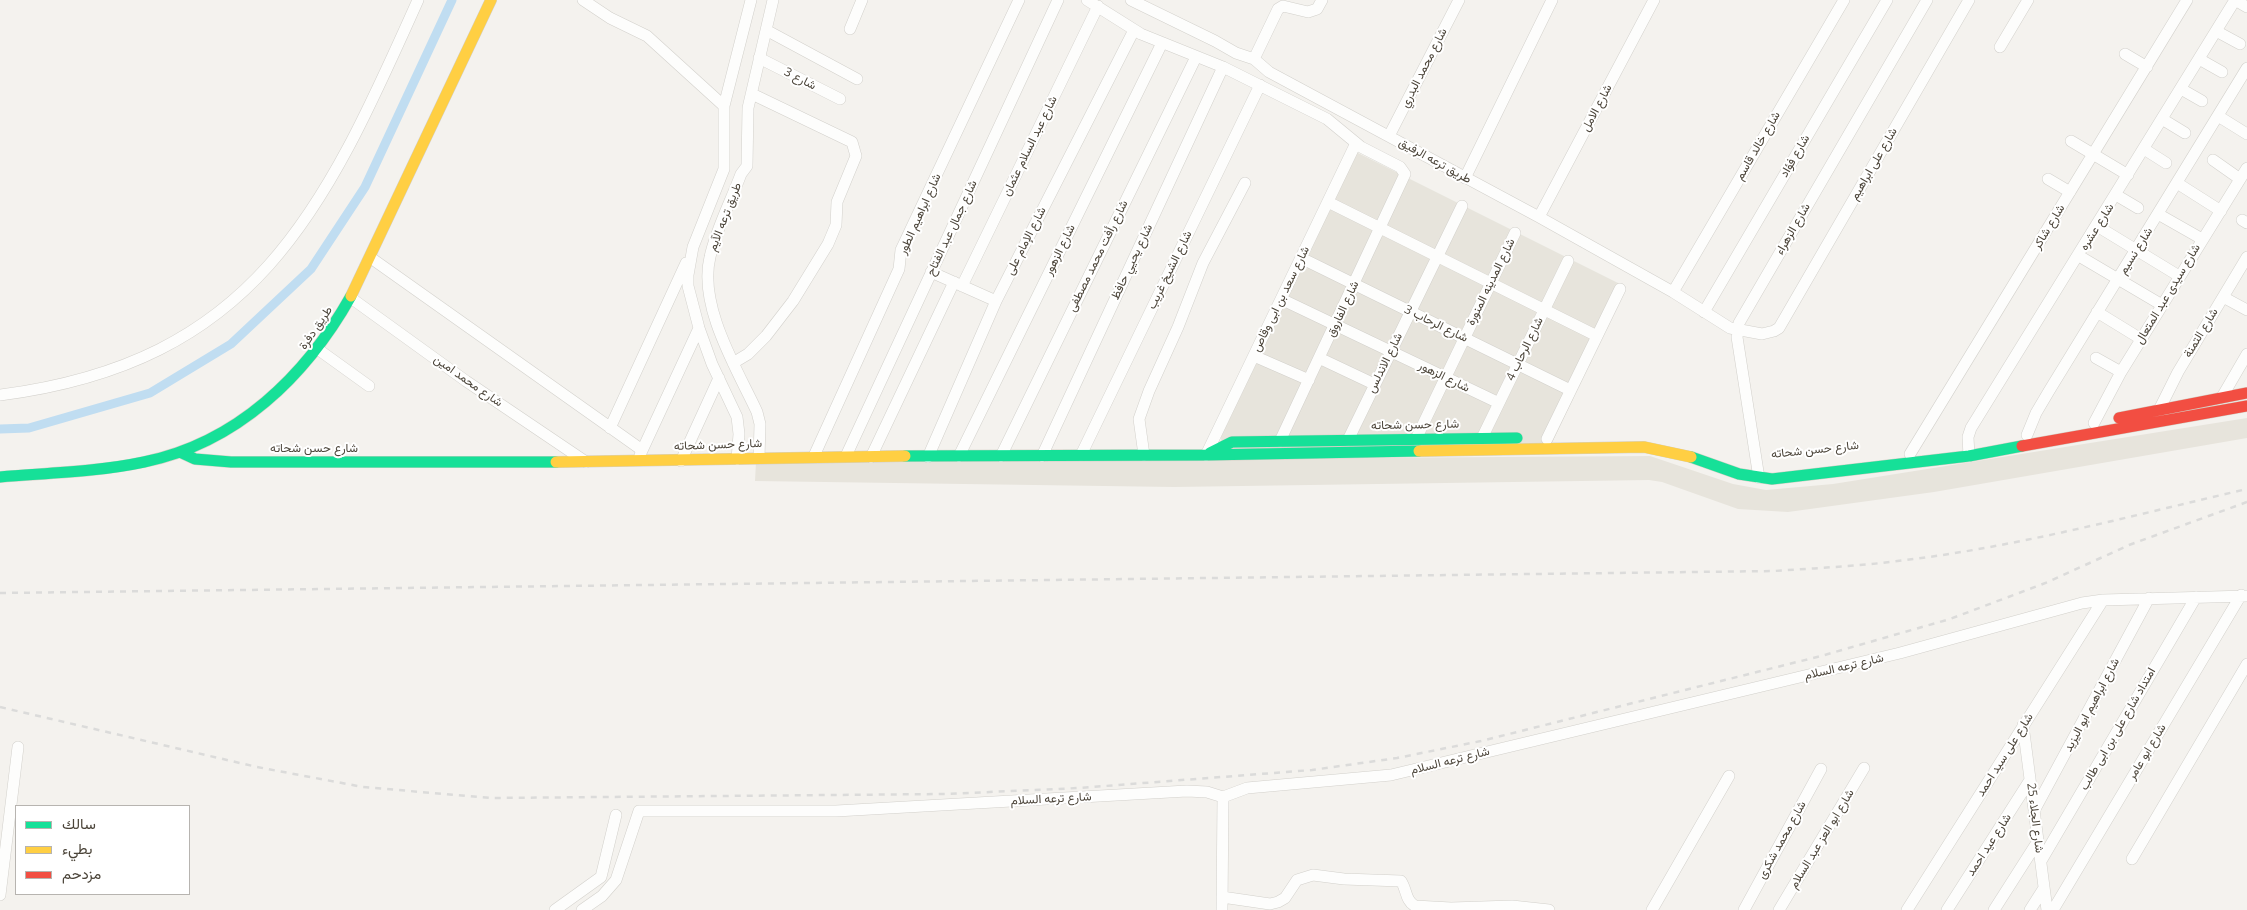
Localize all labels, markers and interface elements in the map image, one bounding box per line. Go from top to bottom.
street label: شارع محمد البدري [1398,26,1450,110]
street label: شارع 3 [782,65,818,93]
street label: شارع الامل [1579,82,1615,134]
street label: شارع عبد السلام عثمان [999,94,1061,198]
street label: شارع خالد قاسم [1732,109,1784,183]
street label: شارع على ابراهيم [1847,125,1901,203]
street label: شارع فؤاد [1777,132,1813,180]
street label: طريق ترعه الرفيق [1396,135,1474,187]
street label: شارع ابراهيم الطور [896,171,944,257]
street label: شارع جمال عبد الفتاح [924,178,980,278]
street label: طريق ترعه الآيم [705,181,745,253]
street label: شارع رأفت محمد مصطفى [1065,198,1131,314]
street label: شارع الزهراء [1773,201,1813,257]
street label: شارع عشره [2077,201,2117,253]
street label: شارع شاكر [2030,202,2068,252]
street label: شارع الإمام على [1003,205,1049,277]
street label: شارع الزهور [1041,222,1079,278]
street label: شارع يحيي حافظ [1108,222,1156,302]
street label: شارع نسيم [2116,225,2156,277]
street label: شارع الشيخ غريب [1145,228,1195,312]
street label: شارع المدينه المنورة [1464,236,1518,328]
street label: شارع سيدى عبد المتعال [2132,241,2204,347]
street label: شارع سعد بن ابى وقاص [1249,244,1313,354]
street label: شارع الفاروق [1324,279,1362,339]
street label: شارع الرحاب 3 [1402,302,1470,346]
street label: طريق دفرة [296,304,336,352]
street label: شارع التمنة [2181,306,2221,360]
street label: شارع الرحاب 4 [1503,315,1547,383]
street label: شارع الاندلس [1364,331,1406,395]
street label: شارع محمد امين [431,352,505,410]
street label: شارع الزهور [1416,358,1472,396]
street label: شارع حسن شحاته [1371,417,1459,433]
street label: شارع حسن شحاته [674,436,762,454]
street label: شارع حسن شحاته [1770,438,1860,462]
street label: شارع حسن شحاته [270,442,358,456]
street label: شارع ترعه السلام [1803,651,1885,683]
street label: شارع ابراهيم ابو اليزيد [2061,656,2123,754]
street label: امتداد شارع على بن ابى طالب [2077,665,2159,793]
street label: شارع على سيد احمد [1974,711,2036,799]
street label: شارع ابو عامر [2125,722,2169,782]
street label: شارع ترعه السلام [1409,744,1491,778]
street label: شارع الجلاء 25 [2024,782,2046,854]
street label: شارع ابو العز عبد السلام [1787,787,1857,891]
street label: شارع ترعه السلام [1010,790,1092,808]
street label: شارع محمد شكرى [1755,799,1809,881]
legend [15,805,190,895]
street label: شارع عيد احمد [1964,811,2014,879]
text: سالك [62,813,96,833]
text: بطيء [62,838,92,858]
text: مزدحم [62,863,101,883]

